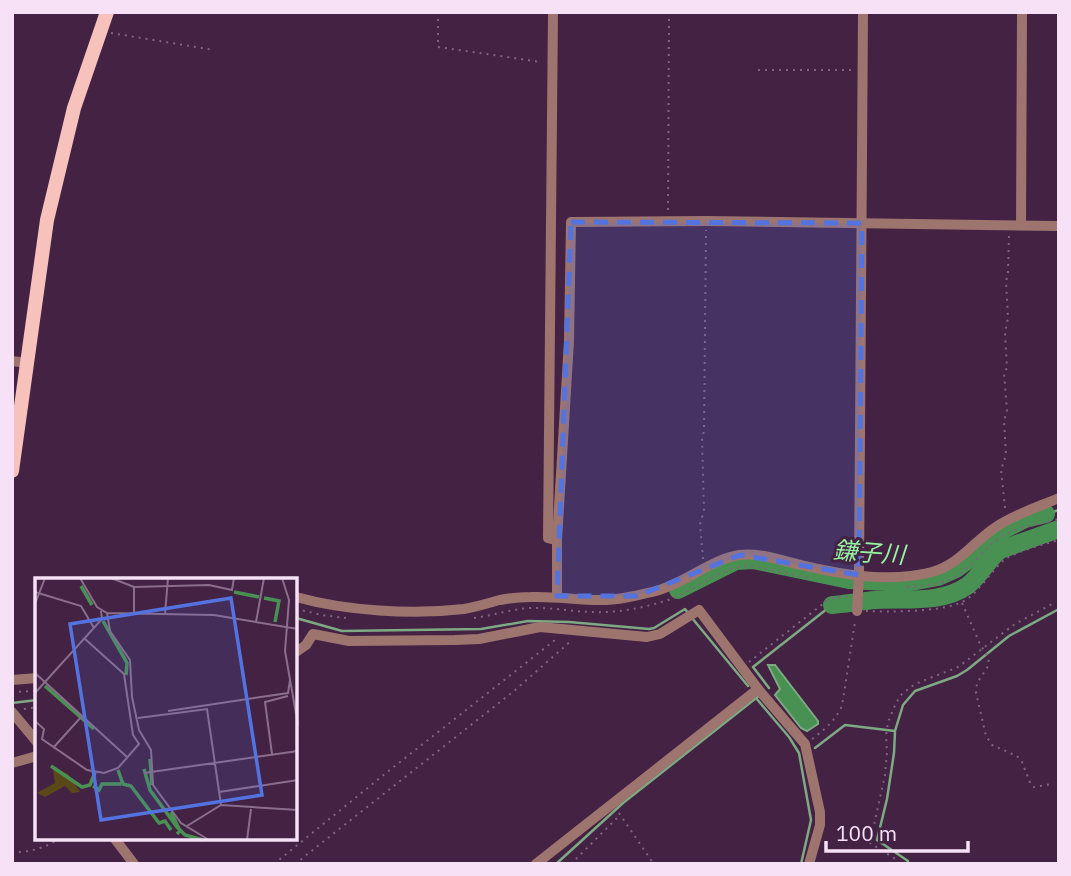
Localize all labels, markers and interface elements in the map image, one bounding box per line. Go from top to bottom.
water label: 鎌子川 [832,534,909,571]
inset map [35,578,298,841]
scale bar [826,810,968,854]
text: 100 m [836,819,897,847]

